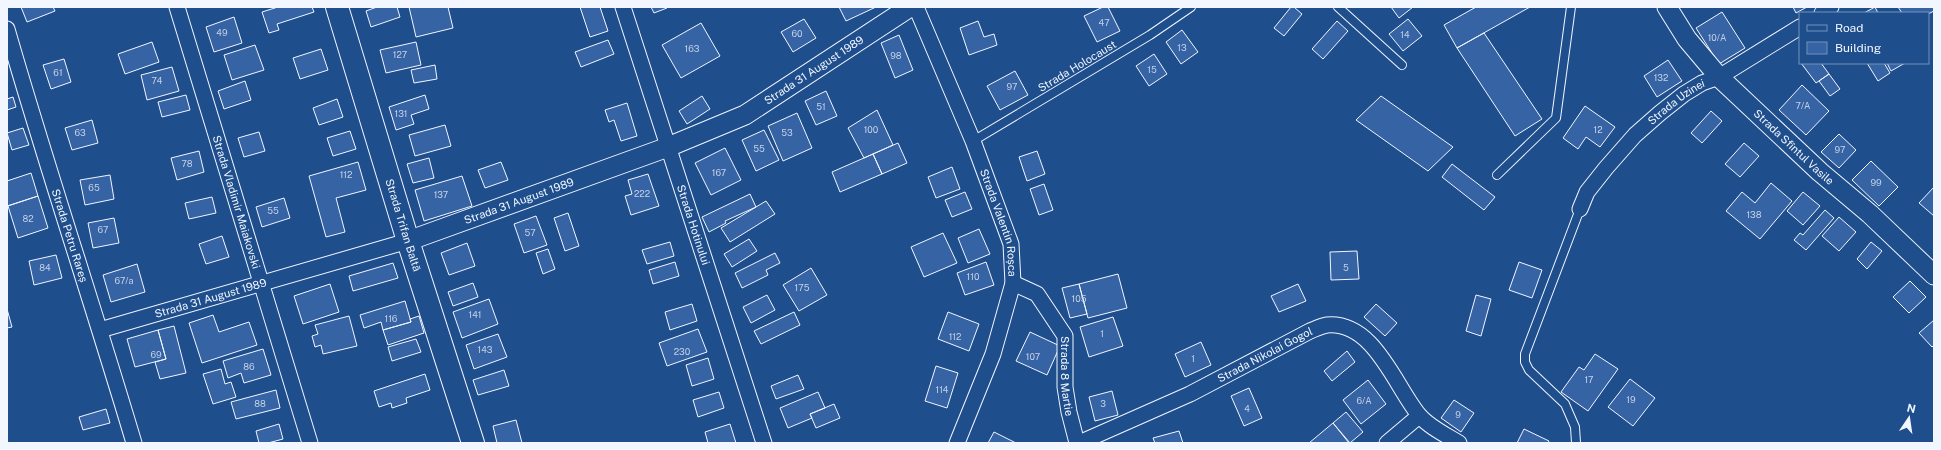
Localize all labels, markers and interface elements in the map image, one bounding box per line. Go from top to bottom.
legend [1799,12,1929,64]
house number: 47 [1098,17,1110,28]
text: Road [1835,21,1863,35]
house number: 49 [216,27,228,38]
house number: 60 [791,28,803,39]
house number: 14 [1400,29,1410,40]
house number: 10/A [1708,32,1727,43]
street label: Strada 31 August 1989 [762,33,866,107]
street label: Strada Holocaust [1036,38,1118,94]
text: Building [1835,41,1881,55]
house number: 13 [1177,42,1187,53]
house number: 163 [685,43,700,54]
house number: 127 [393,49,407,60]
house number: 98 [890,50,902,61]
house number: 15 [1147,64,1157,75]
house number: 61 [53,67,63,78]
house number: 132 [1654,72,1668,83]
house number: 74 [152,75,163,86]
street label: Strada Uzinei [1645,77,1706,127]
house number: 97 [1007,81,1017,92]
house number: 7/A [1796,100,1811,111]
house number: 51 [816,101,826,112]
street label: Strada Sfîntul Vasile [1751,107,1836,187]
house number: 131 [395,108,408,119]
house number: 100 [864,124,879,135]
house number: 12 [1593,124,1603,135]
house number: 63 [74,127,86,138]
house number: 53 [781,127,793,138]
street label: Strada Vladimir Maiakovski [211,134,263,270]
house number: 55 [753,143,765,154]
house number: 97 [1835,144,1845,155]
house number: 78 [181,158,193,169]
house number: 167 [712,167,726,178]
street label: Strada Valentin Roșca [978,167,1019,277]
house number: 112 [340,169,352,180]
street label: Strada 31 August 1989 [462,175,576,226]
street label: Strada Trifan Baltă [383,177,423,273]
house number: 99 [1870,177,1882,188]
house number: 65 [88,182,100,193]
street label: Strada Hotinului [675,183,712,266]
street label: Strada Petru Rareș [50,188,90,284]
house number: 222 [634,188,650,199]
house number: 137 [434,189,448,200]
house number: 55 [267,205,279,216]
house number: 138 [1746,209,1762,220]
house number: 82 [22,213,34,224]
house number: 67 [98,224,108,235]
house number: 57 [524,227,536,238]
house number: 84 [39,262,51,273]
house number: 5 [1343,262,1349,273]
house number: 110 [967,271,980,282]
house number: 67/a [115,275,134,286]
street label: Strada 31 August 1989 [153,276,268,320]
house number: 175 [795,282,810,293]
house number: 105 [1072,293,1087,304]
house number: 141 [469,309,481,320]
house number: 116 [385,313,398,324]
street label: Strada Nikolai Gogol [1215,325,1314,384]
house number: 1 [1100,328,1104,339]
house number: 112 [949,331,961,342]
street label: Strada 8 Martie [1058,336,1076,417]
house number: 143 [478,344,493,355]
house number: 230 [674,346,691,357]
house number: 69 [150,349,162,360]
house number: 107 [1026,351,1040,362]
house number: 1 [1191,353,1195,364]
house number: 86 [243,361,255,372]
house number: 17 [1584,374,1594,385]
house number: 114 [936,384,949,395]
house number: 19 [1626,394,1636,405]
house number: 6/A [1356,395,1372,406]
house number: 88 [254,398,266,409]
house number: 3 [1100,398,1106,409]
north arrow [1889,398,1929,438]
text: N [1906,401,1917,415]
house number: 4 [1244,403,1250,414]
house number: 9 [1455,409,1461,420]

